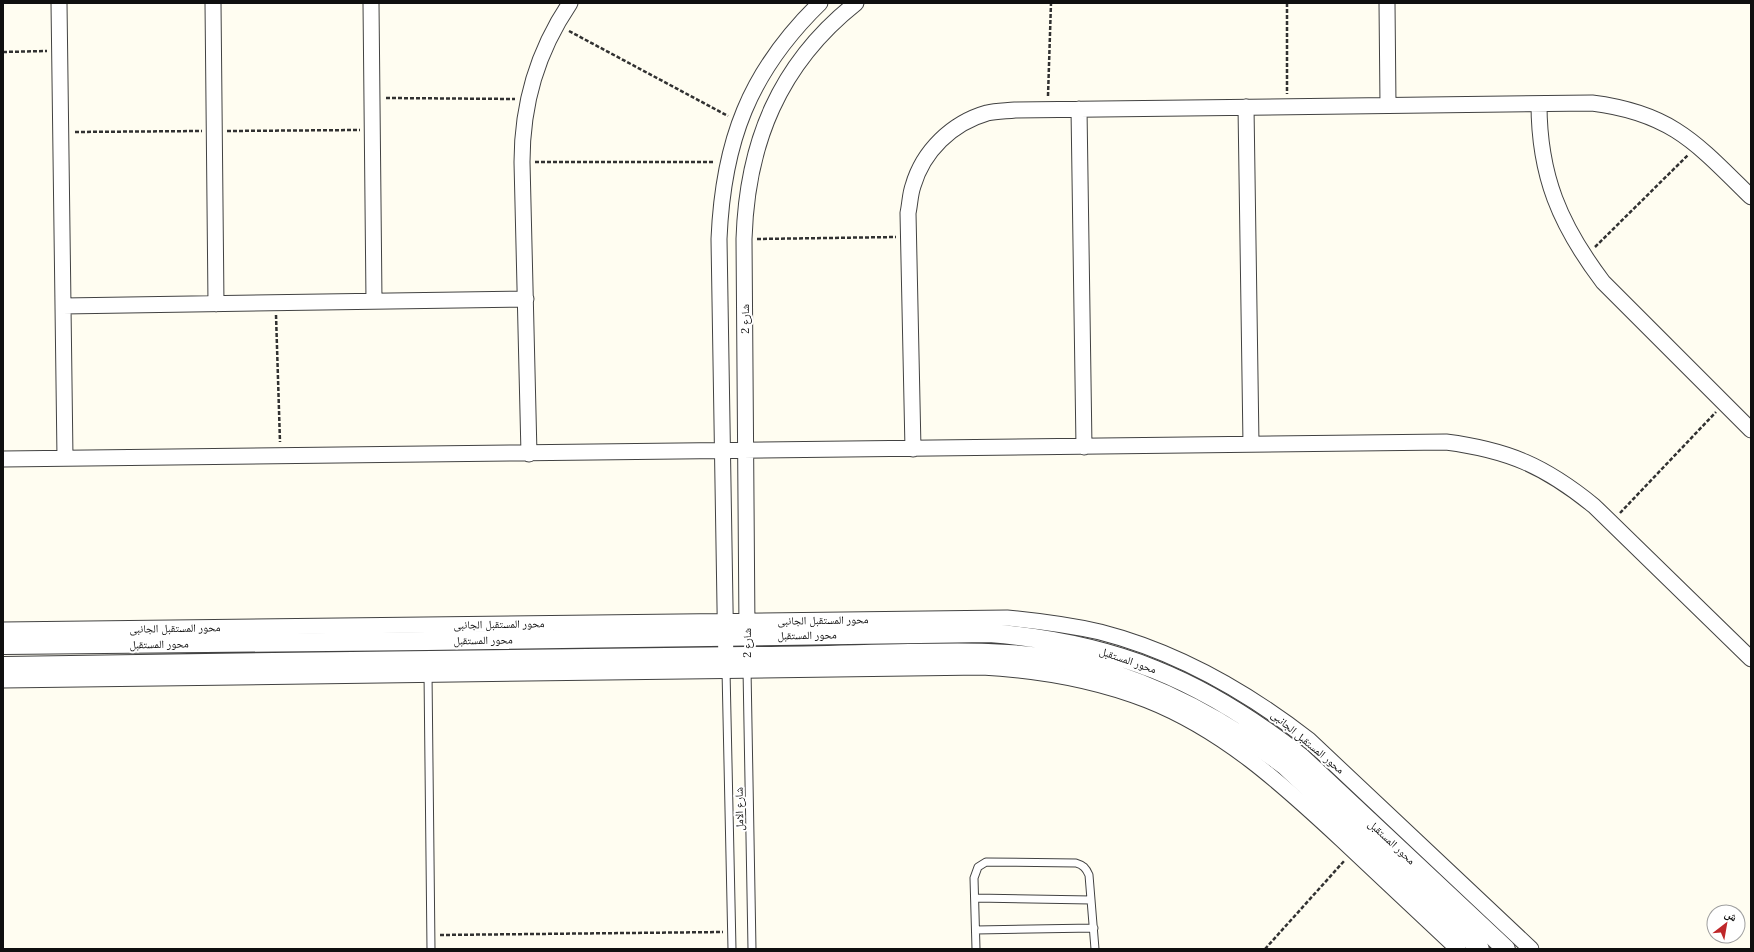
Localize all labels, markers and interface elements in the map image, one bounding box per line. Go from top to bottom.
street label: شارع 2 [738,304,752,334]
street label: محور المستقبل الجانبى [777,612,869,628]
street label: محور المستقبل الجانبى [453,616,545,632]
street label: محور المستقبل الجانبى [129,620,221,636]
street label: محور المستقبل [777,627,837,643]
street label: شارع 2 [740,628,754,658]
street label: محور المستقبل [453,632,513,648]
street label: محور المستقبل [129,636,189,652]
street label: محور المستقبل [1098,644,1158,676]
street label: محور المستقبل الجانبى [1269,707,1347,777]
street label: شارع الامل [732,787,746,831]
street label: محور المستقبل [1366,817,1418,867]
north arrow [1706,904,1746,944]
text: ش [1722,906,1740,925]

